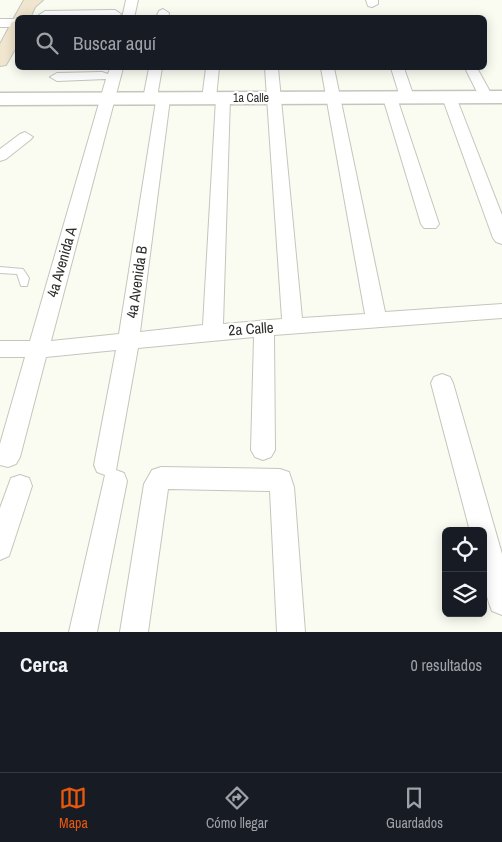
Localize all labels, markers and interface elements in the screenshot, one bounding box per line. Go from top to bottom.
search box [15,15,487,70]
icon: search [33,29,61,57]
text: Buscar aquí [73,30,156,56]
street label: 1a Calle [233,90,269,106]
street label: 4a Avenida A [41,223,82,300]
street label: 4a Avenida B [121,244,152,320]
street label: 2a Calle [228,316,274,341]
map controls [442,527,487,617]
button: locate [442,527,487,572]
button: layers [442,572,487,617]
text: Cerca [20,650,68,679]
text: 0 resultados [411,654,482,676]
tab: Mapa [59,784,88,832]
tab: Cómo llegar [206,784,268,832]
tab: Guardados [386,784,443,832]

